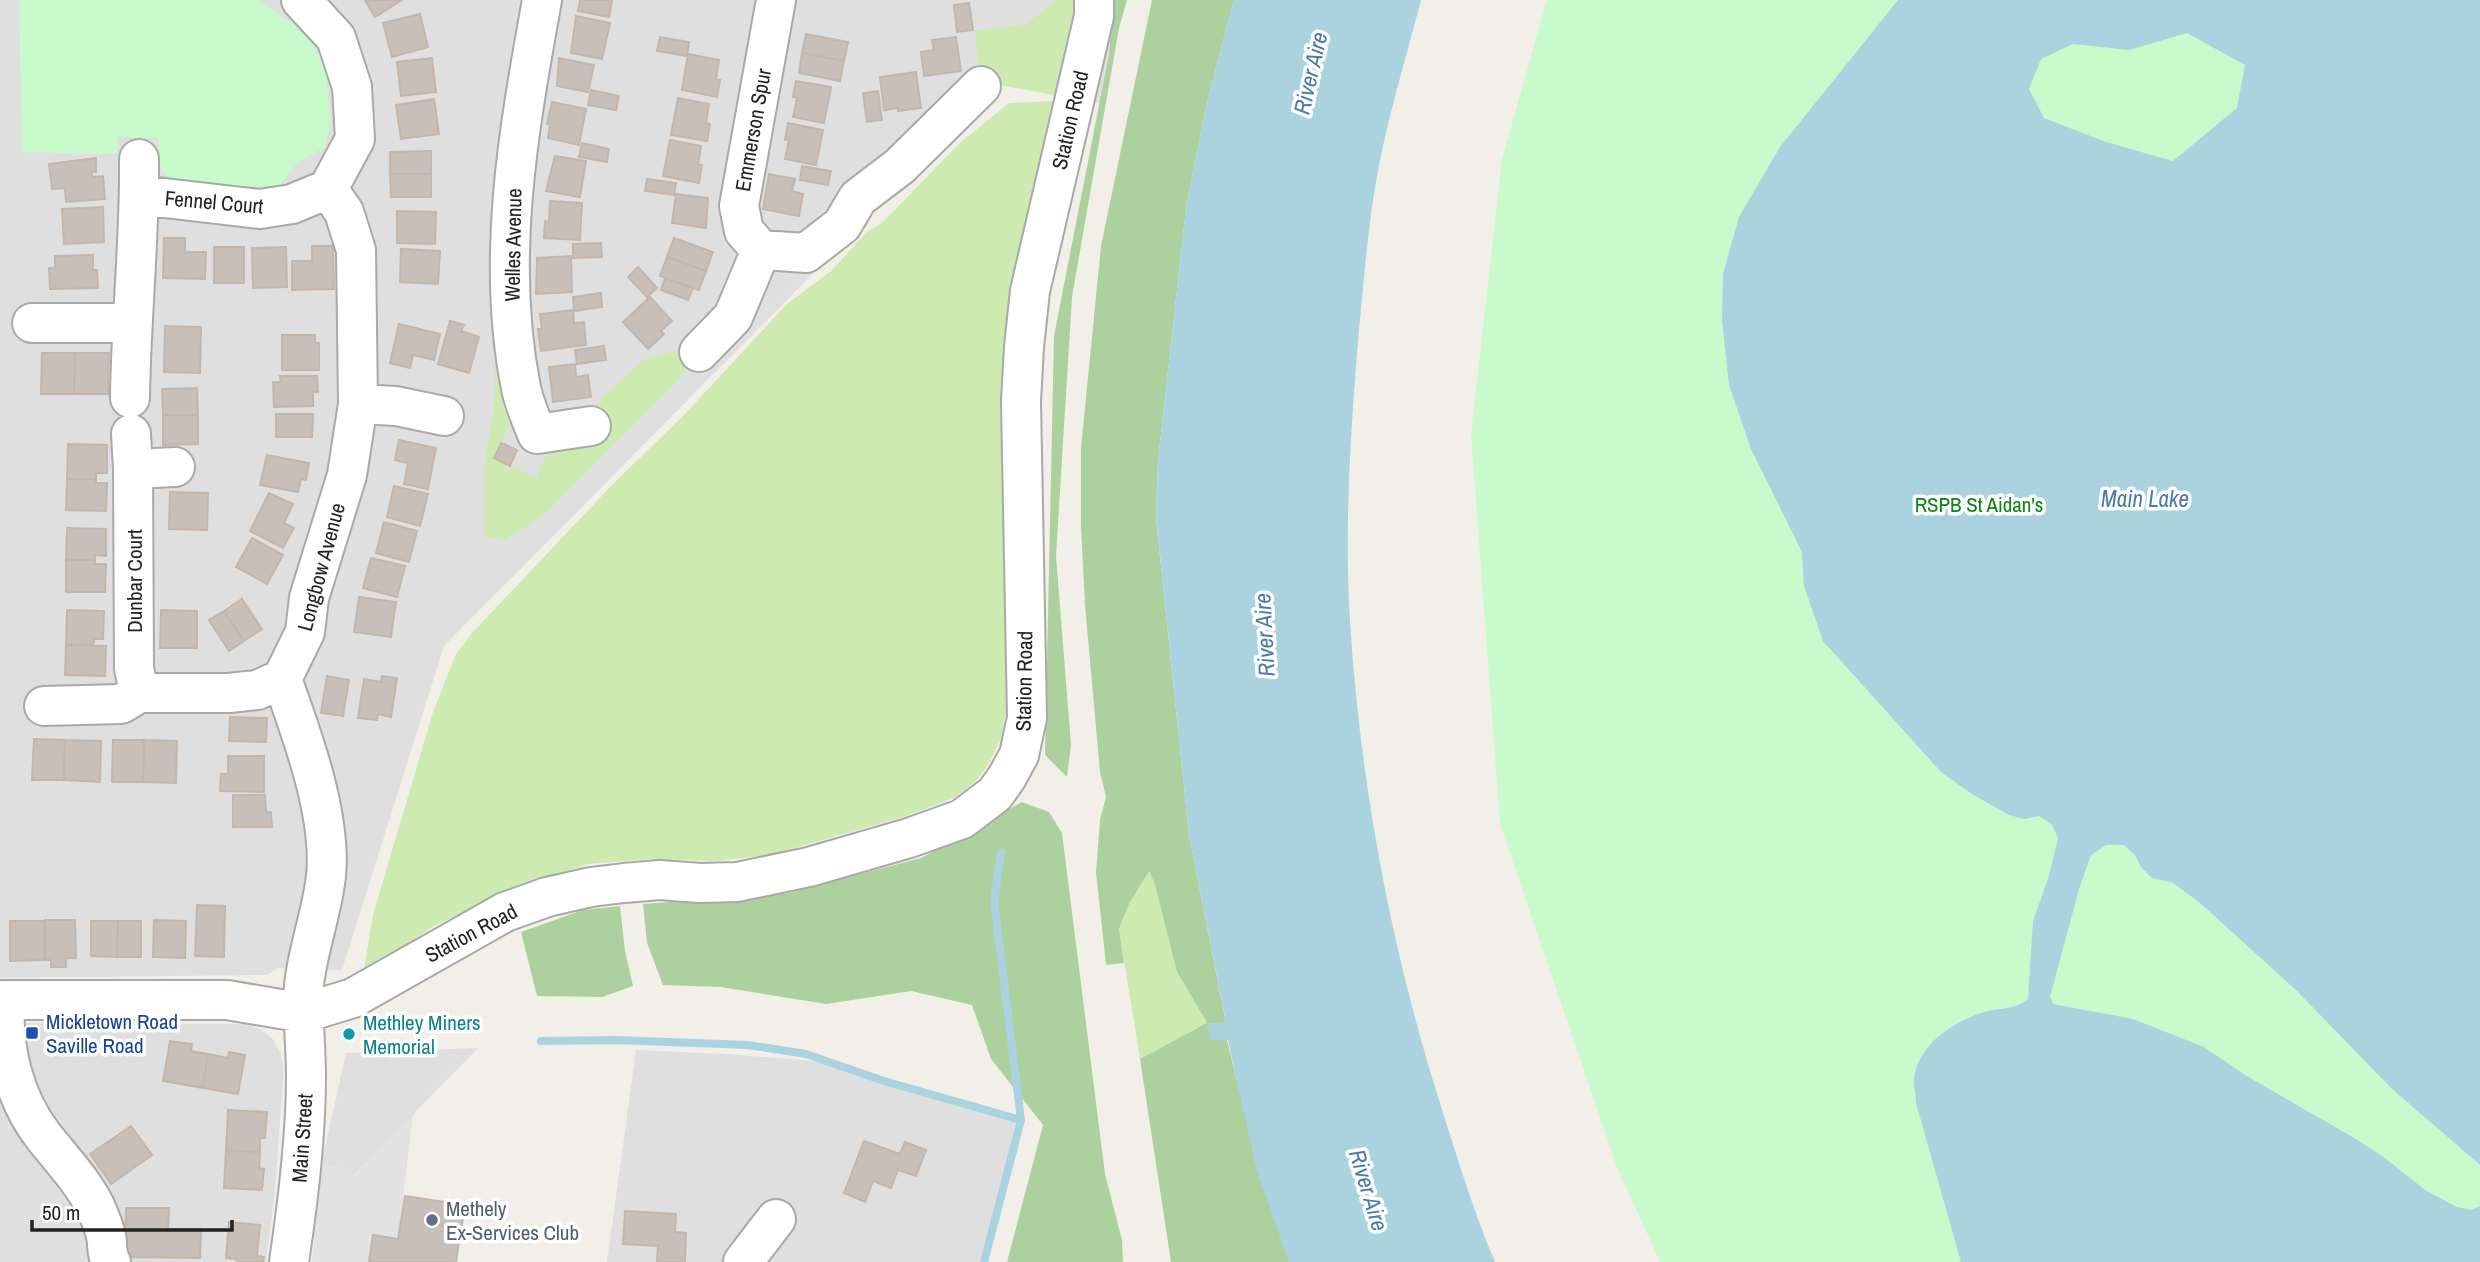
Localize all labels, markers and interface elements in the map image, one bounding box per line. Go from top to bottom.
water label: River Aire [1285,29,1335,117]
street label: Emmerson Spur [728,66,778,194]
street label: Station Road [1045,68,1095,172]
street label: Fennel Court [164,183,265,221]
street label: Welles Avenue [498,188,528,302]
water label: Main Lake [2101,483,2189,514]
park label: RSPB St Aidan's [1915,490,2043,519]
street label: Longbow Avenue [290,500,352,634]
street label: Dunbar Court [120,529,149,633]
water label: River Aire [1246,592,1282,678]
street label: Station Road [1009,630,1039,732]
street label: Station Road [420,897,522,969]
place label: Mickletown Road Saville Road [46,1007,178,1060]
place label: Methley Miners Memorial [363,1008,481,1061]
marker: Mickletown Road Saville Road [24,1025,40,1041]
marker: Methley Miners Memorial [341,1026,357,1042]
street label: Main Street [284,1092,320,1183]
water label: River Aire [1342,1145,1396,1235]
scale bar [32,1188,231,1232]
place label: Methely Ex-Services Club [446,1194,579,1247]
text: 50 m [42,1198,80,1227]
marker: Methely Ex-Services Club [424,1212,440,1228]

